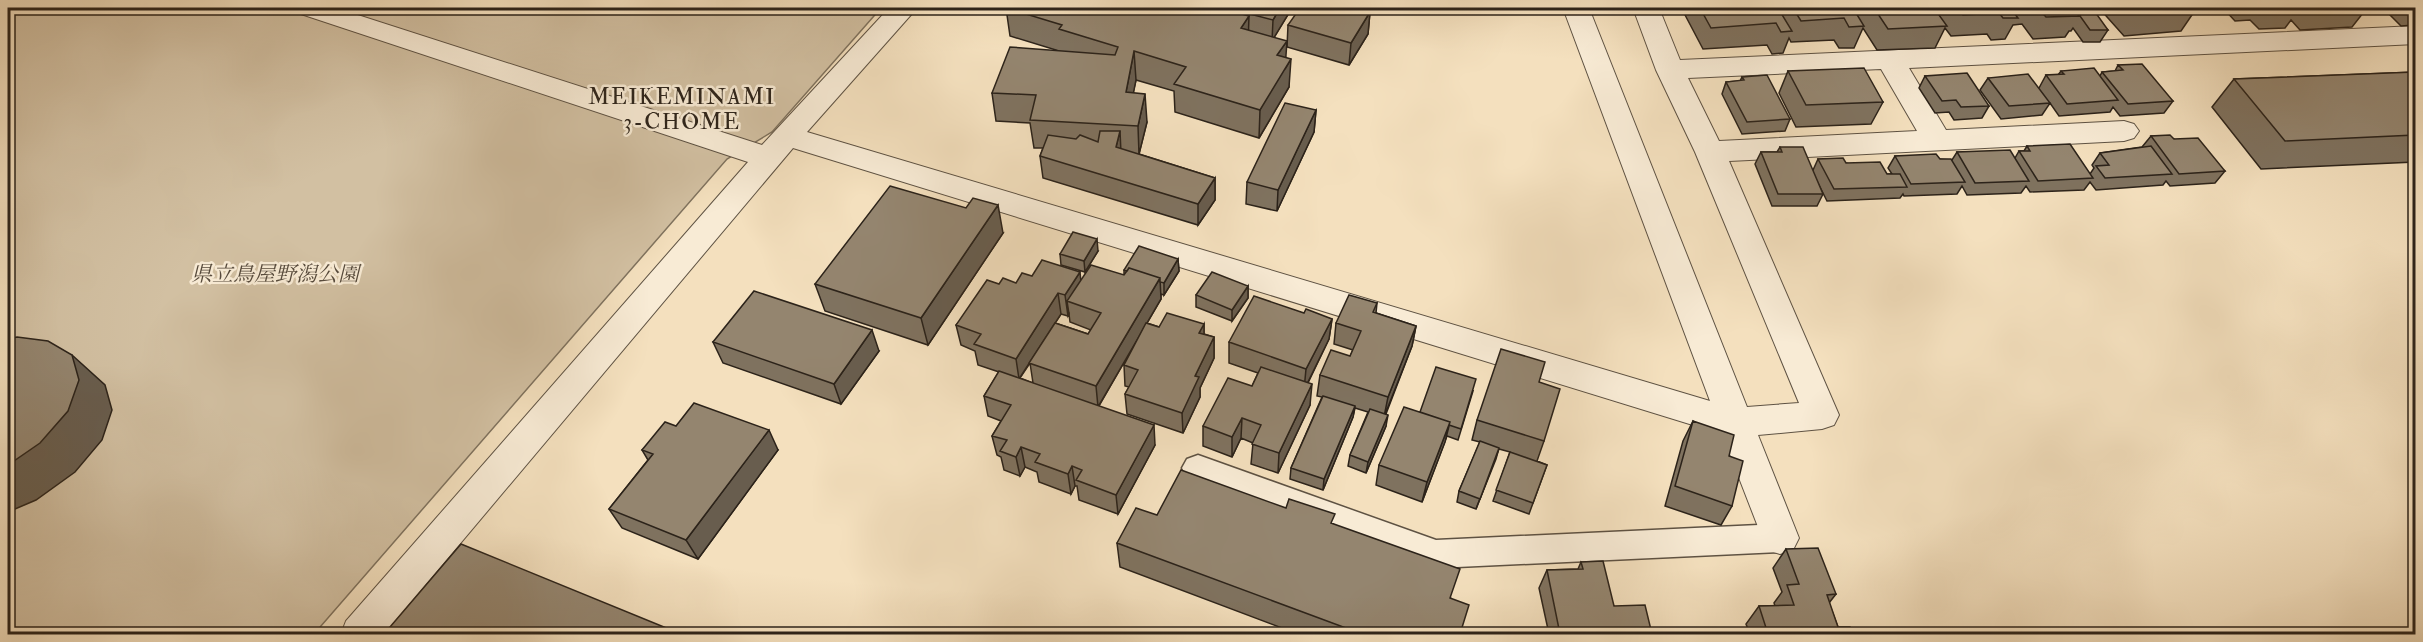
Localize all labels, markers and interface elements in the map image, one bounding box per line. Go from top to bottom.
district label: MEIKEMINAMI 3-CHOME [588,83,776,136]
park label: 県立鳥屋野潟公園 [191,261,362,288]

